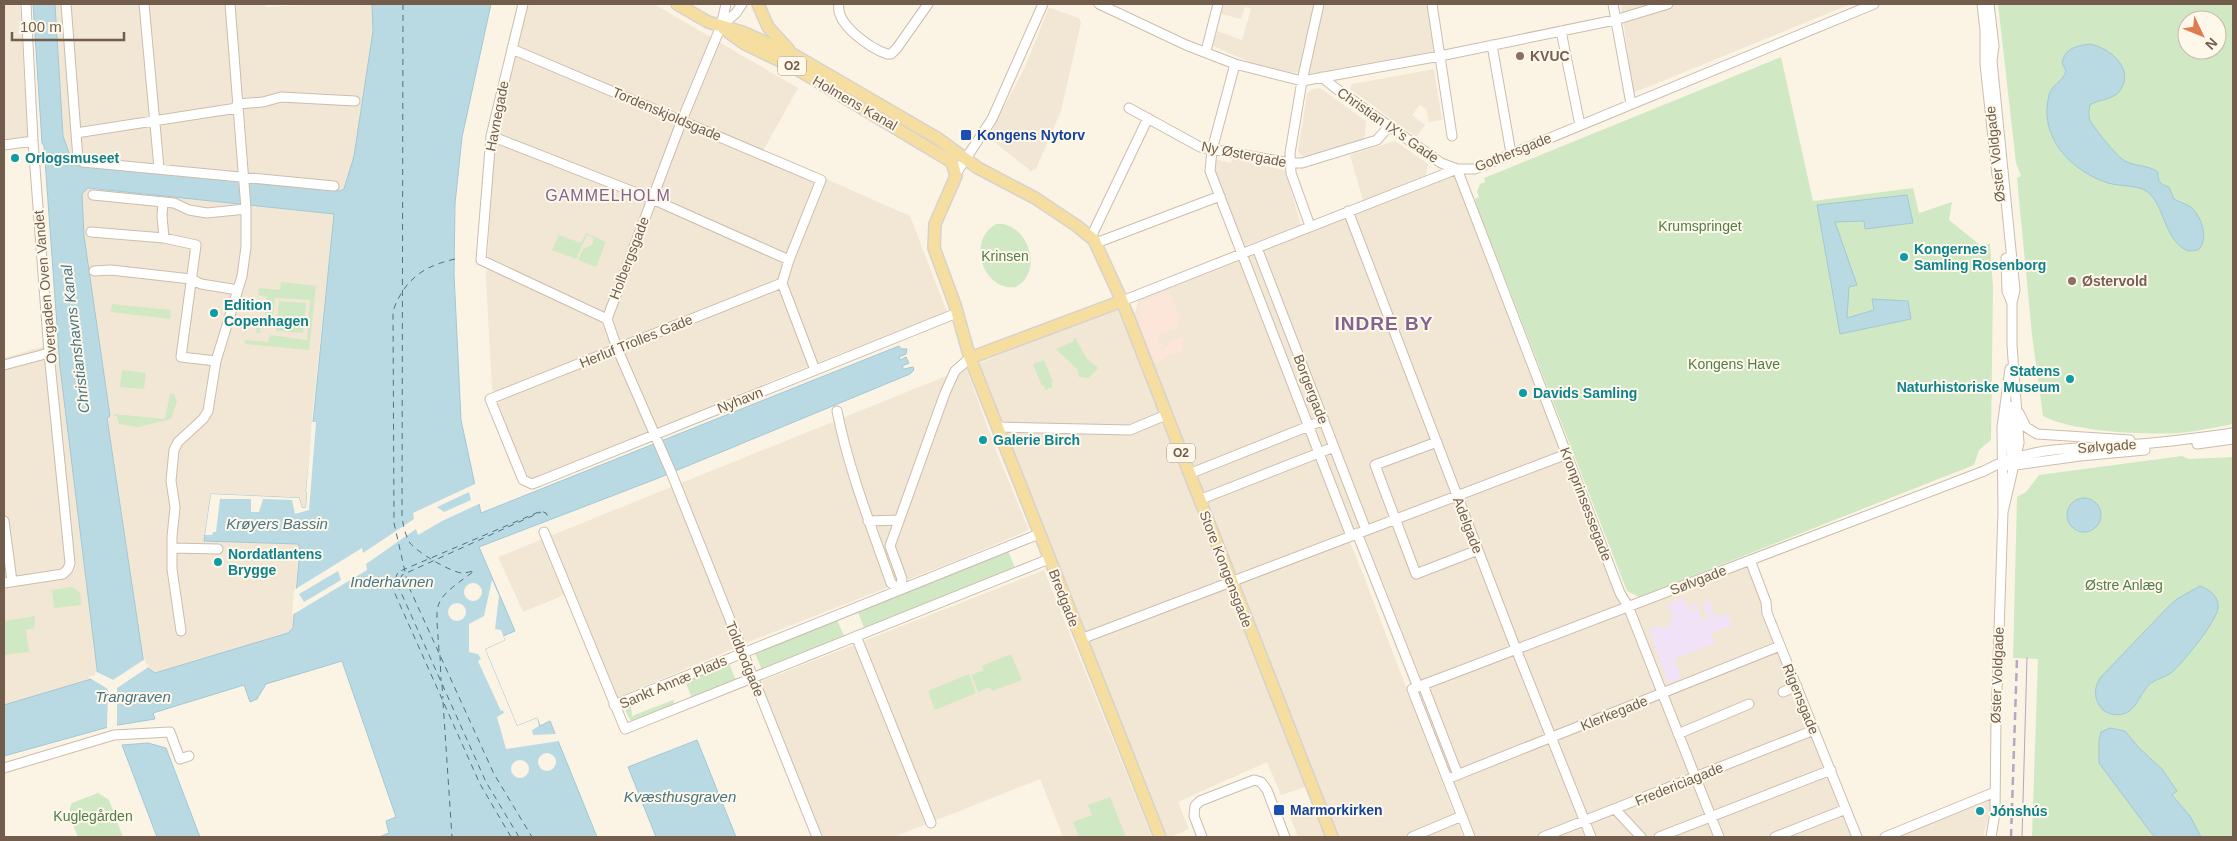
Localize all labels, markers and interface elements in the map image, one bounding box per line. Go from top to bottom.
scale bar [12,10,125,42]
north arrow [2177,10,2227,60]
text: 100 m [20,18,62,35]
text: N [2202,35,2221,53]
place label: KVUC [1530,48,1570,64]
marker: KVUC [1514,50,1526,62]
road number: O2 [778,56,806,76]
street label: Holmens Kanal [810,72,900,134]
street label: Havnegade [482,79,512,153]
street label: Tordenskjoldsgade [610,84,724,144]
street label: Christian IX's Gade [1334,84,1442,166]
street label: Øster Voldgade [1982,105,2008,203]
place label: Kongens Nytorv [977,127,1085,143]
marker: Kongens Nytorv [959,128,973,142]
street label: Gothersgade [1472,129,1554,175]
street label: Ny Østergade [1200,138,1288,170]
place label: Orlogsmuseet [25,150,119,166]
marker: Orlogsmuseet [9,152,21,164]
district label: GAMMELHOLM [545,187,671,204]
street label: Overgaden Oven Vandet [30,210,60,364]
street label: Holbergsgade [606,214,652,302]
park label: Krumspringet [1658,218,1742,234]
place label: Kongernes Samling Rosenborg [1914,241,2046,273]
park label: Krinsen [981,248,1029,264]
marker: Kongernes Samling Rosenborg [1898,251,1910,263]
water label: Christianshavns Kanal [57,263,93,414]
place label: Østervold [2082,273,2147,289]
marker: Østervold [2066,275,2078,287]
place label: Edition Copenhagen [224,297,309,329]
marker: Edition Copenhagen [208,307,220,319]
street label: Herluf Trolles Gade [577,311,695,371]
district label: INDRE BY [1335,313,1433,334]
street label: Borgergade [1290,352,1332,426]
park label: Kongens Have [1688,356,1780,372]
place label: Statens Naturhistoriske Museum [1897,363,2060,395]
marker: Statens Naturhistoriske Museum [2064,373,2076,385]
street label: Nyhavn [715,384,765,416]
place label: Davids Samling [1533,385,1637,401]
marker: Davids Samling [1517,387,1529,399]
place label: Galerie Birch [993,432,1080,448]
marker: Galerie Birch [977,434,989,446]
street label: Sølvgade [2077,436,2137,456]
road number: O2 [1167,443,1195,462]
street label: Kronprinsessegade [1557,445,1615,563]
street label: Adelgade [1450,495,1486,556]
street label: Store Kongensgade [1196,508,1256,630]
water label: Krøyers Bassin [226,515,328,532]
place label: Nordatlantens Brygge [228,546,322,578]
marker: Nordatlantens Brygge [212,556,224,568]
street label: Sølvgade [1668,562,1729,598]
street label: Bredgade [1046,567,1082,629]
water label: Inderhavnen [350,573,434,590]
park label: Østre Anlæg [2085,577,2163,593]
street label: Toldbodgade [723,619,768,699]
street label: Øster Voldgade [1987,626,2007,724]
street label: Sankt Annæ Plads [617,652,729,712]
street label: Rigensgade [1780,661,1822,737]
water label: Trangraven [95,688,171,705]
street label: Klerkegade [1578,692,1650,734]
street label: Fredericiagade [1633,759,1725,809]
water label: Kvæsthusgraven [624,788,736,805]
place label: Marmorkirken [1290,802,1383,818]
marker: Marmorkirken [1272,803,1286,817]
place label: Jónshús [1990,803,2048,819]
marker: Jónshús [1974,805,1986,817]
park label: Kuglegården [53,808,133,824]

